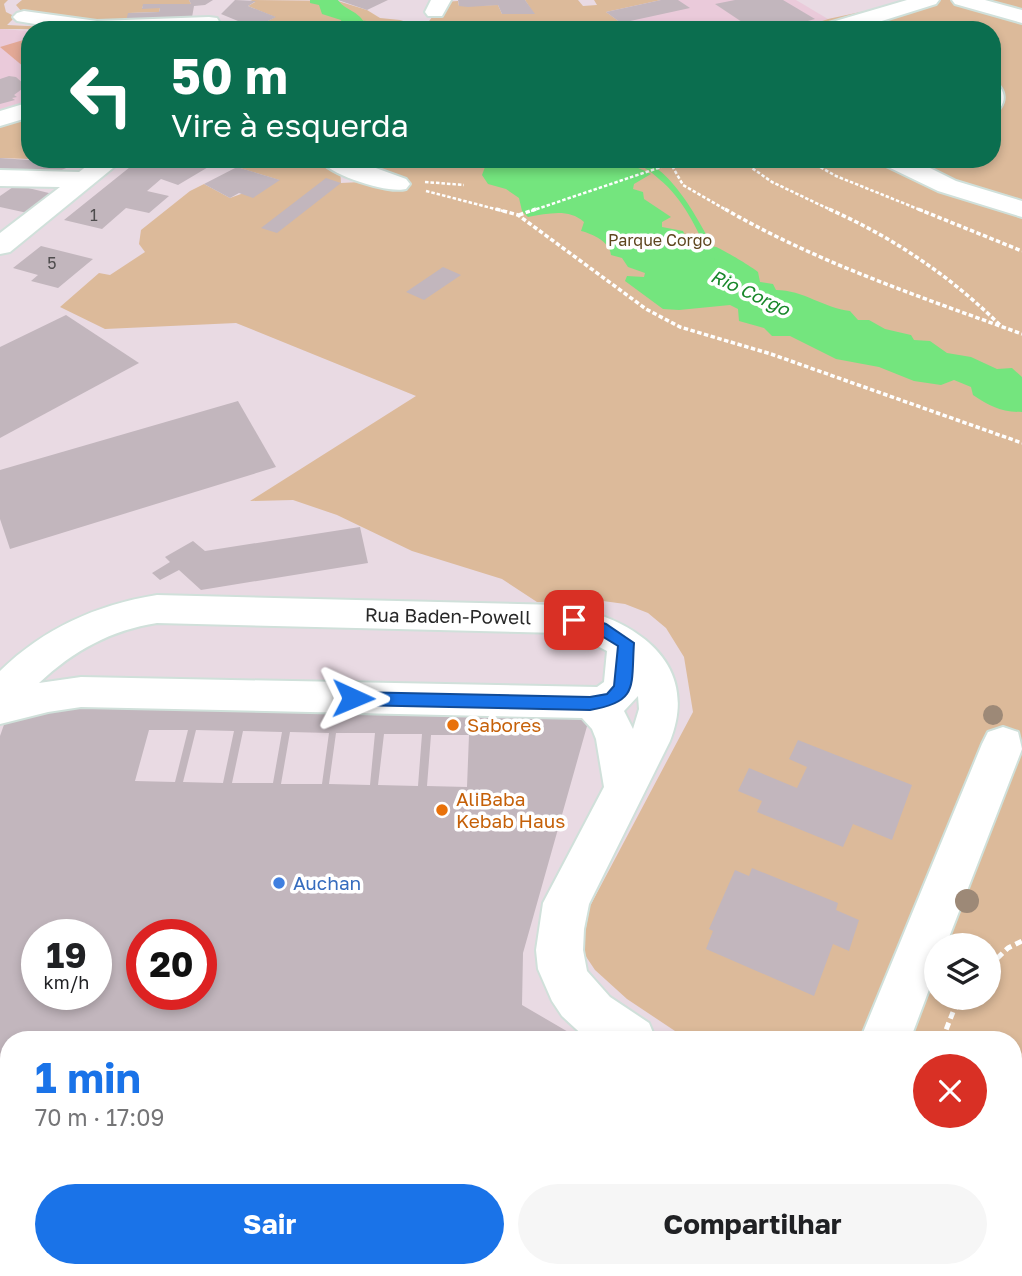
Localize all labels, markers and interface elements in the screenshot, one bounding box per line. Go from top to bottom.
text: 50 m [171,46,288,105]
icon: left [56,49,147,140]
text: Vire à esquerda [171,106,409,144]
house number: 1 [90,205,98,225]
park label: Parque Corgo [608,230,712,250]
house number: 5 [47,253,57,273]
water label: Rio Corgo [708,264,794,320]
pin [544,590,604,650]
icon: arrive [555,601,593,639]
street label: Rua Baden-Powell [365,603,531,628]
position arrow [316,661,390,735]
place label: Sabores [467,713,541,736]
marker: Sabores [445,717,461,733]
place label: AliBaba Kebab Haus [456,787,565,832]
marker: AliBaba Kebab Haus [434,802,450,818]
place label: Auchan [293,871,361,894]
marker: Auchan [271,875,287,891]
speed limit sign: 20 [126,919,217,1010]
map controls [924,933,1001,1010]
button: layers [924,933,1001,1010]
text: 19 [46,934,87,976]
text: km/h [44,971,89,993]
text: 1 min [35,1052,141,1102]
button: close [913,1054,987,1128]
text: 70 m · 17:09 [35,1103,164,1131]
button: Sair [35,1184,504,1264]
button: Compartilhar [518,1184,987,1264]

